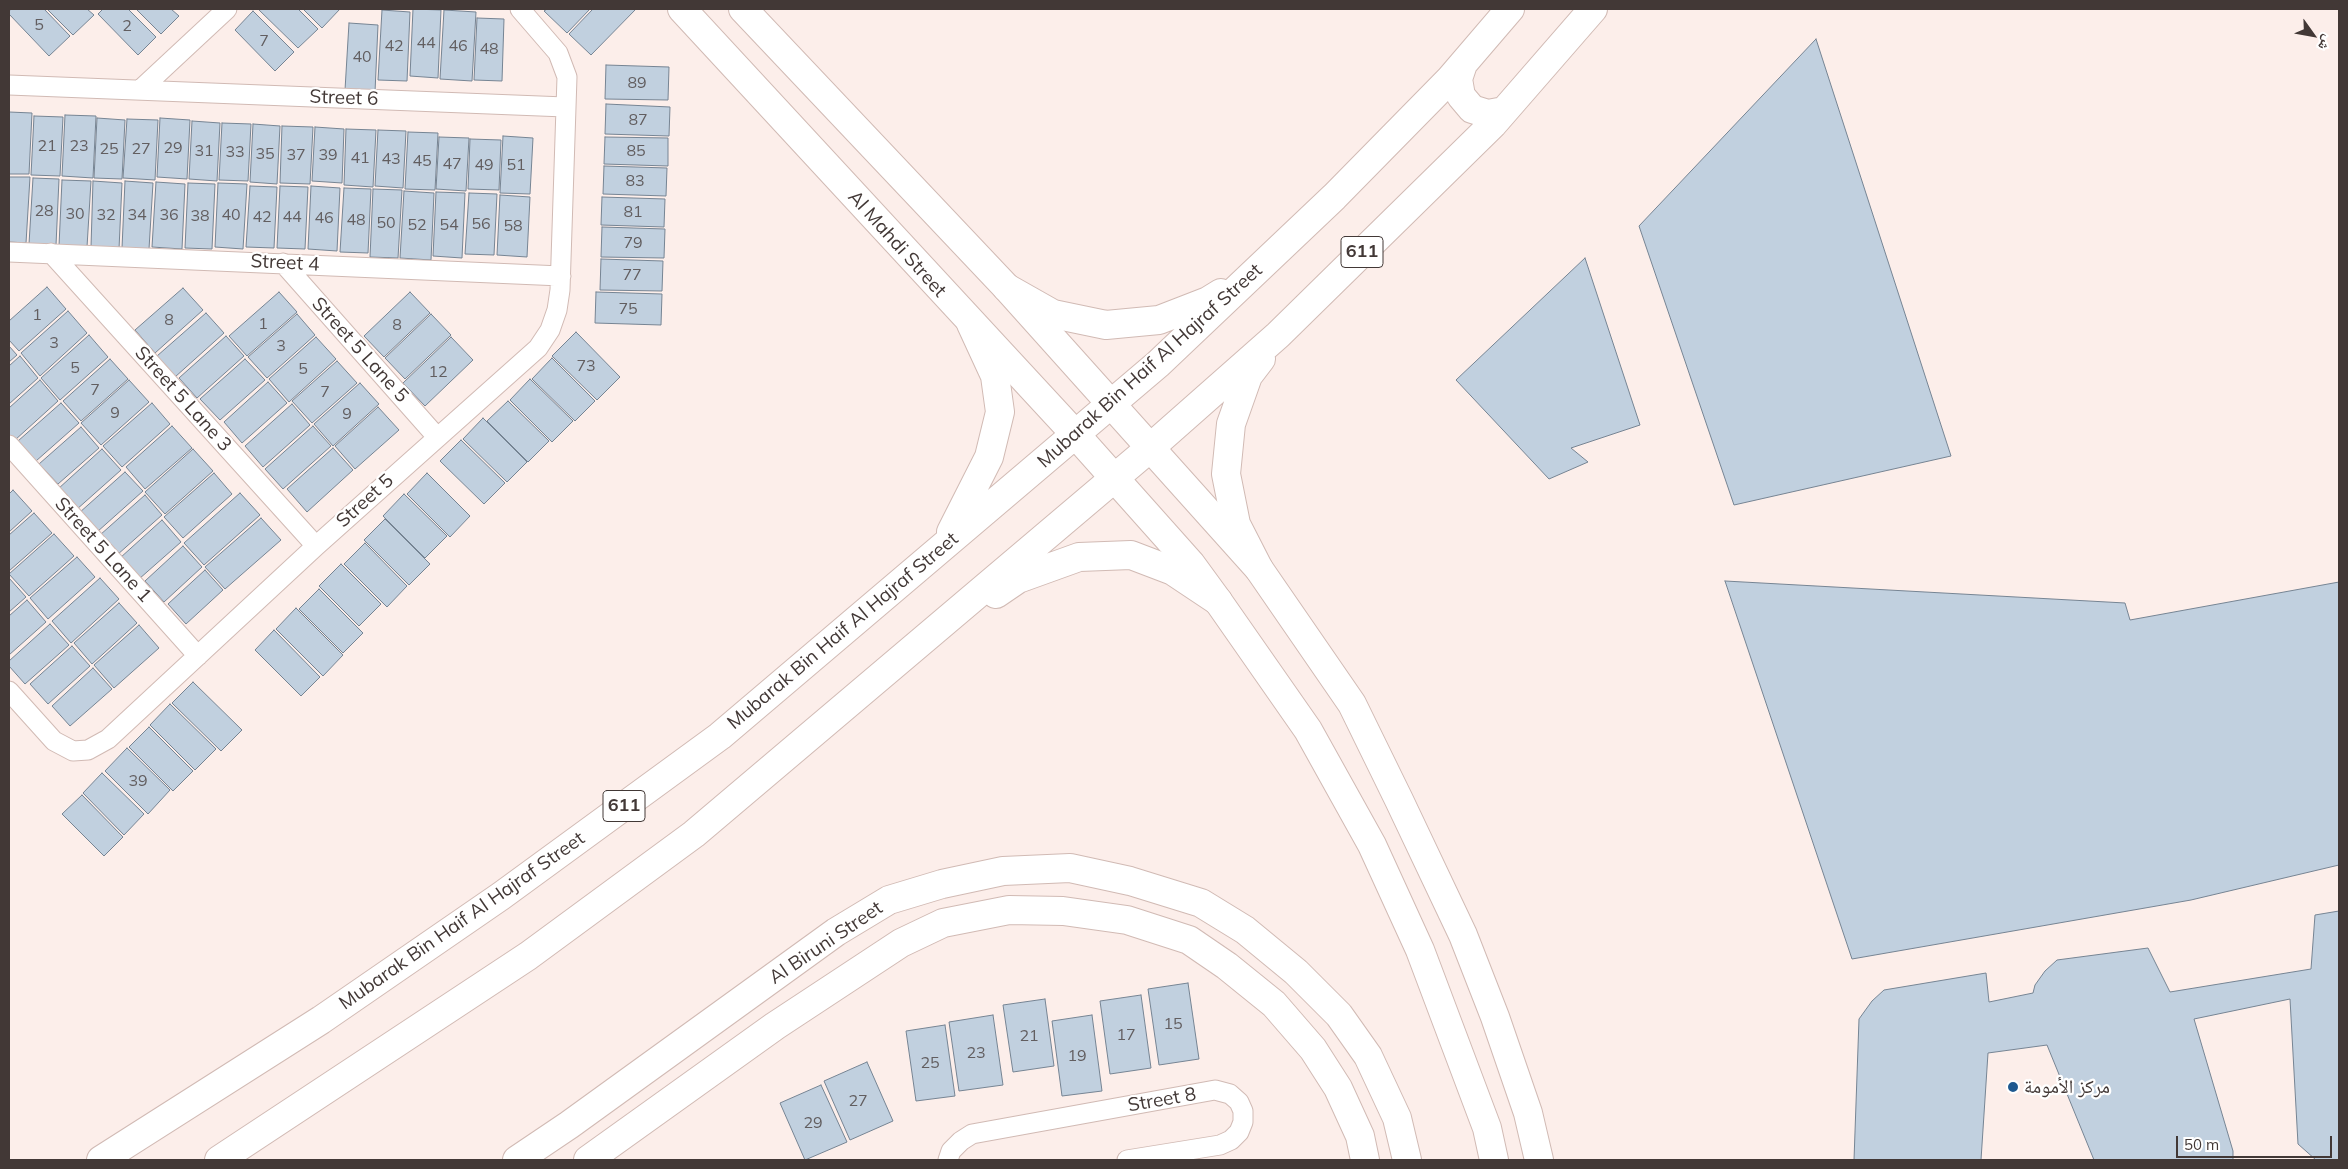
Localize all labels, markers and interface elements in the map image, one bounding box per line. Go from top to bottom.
north arrow [2288,10,2338,60]
house number: 5 [34,15,44,35]
house number: 2 [122,16,132,36]
house number: 7 [259,31,269,51]
text: ش [2314,32,2337,54]
house number: 44 [416,33,436,53]
house number: 42 [384,36,404,56]
house number: 46 [448,36,468,56]
house number: 48 [479,39,499,59]
house number: 40 [352,47,372,67]
house number: 89 [627,73,647,93]
street label: Street 6 [309,85,379,111]
house number: 87 [628,110,648,130]
house number: 21 [37,136,57,156]
house number: 23 [69,136,89,156]
house number: 29 [163,138,183,158]
house number: 25 [99,139,119,159]
house number: 27 [131,139,151,159]
house number: 31 [194,141,214,161]
house number: 85 [626,141,646,161]
house number: 33 [225,142,245,162]
house number: 35 [255,144,275,164]
house number: 37 [286,145,306,165]
house number: 39 [318,145,338,165]
house number: 41 [350,148,370,168]
house number: 43 [381,149,401,169]
house number: 45 [412,151,432,171]
house number: 47 [442,154,462,174]
house number: 49 [474,155,494,175]
house number: 51 [506,155,526,175]
house number: 83 [625,171,645,191]
street label: Al Mahdi Street [843,186,951,302]
house number: 28 [34,201,54,221]
house number: 81 [623,202,643,222]
house number: 30 [65,204,85,224]
house number: 32 [96,205,116,225]
house number: 34 [127,205,147,225]
house number: 36 [159,205,179,225]
house number: 40 [221,205,241,225]
house number: 38 [190,206,210,226]
house number: 42 [252,207,272,227]
house number: 44 [282,207,302,227]
house number: 46 [314,208,334,228]
house number: 48 [346,210,366,230]
house number: 50 [376,213,396,233]
house number: 56 [471,214,491,234]
house number: 52 [407,215,427,235]
house number: 54 [439,215,459,235]
house number: 58 [503,216,523,236]
house number: 79 [623,233,643,253]
road number: 611 [1341,236,1383,268]
street label: Street 4 [250,250,320,276]
street label: Mubarak Bin Haif Al Hajraf Street [1033,259,1267,473]
house number: 77 [622,265,642,285]
street label: Street 5 Lane 5 [307,293,413,407]
house number: 75 [618,299,638,319]
house number: 1 [32,305,42,325]
house number: 8 [164,310,174,330]
house number: 1 [258,314,268,334]
house number: 8 [392,315,402,335]
house number: 3 [49,333,59,353]
house number: 3 [276,336,286,356]
street label: Street 5 Lane 3 [130,342,236,456]
house number: 73 [576,356,596,376]
house number: 5 [70,358,80,378]
house number: 5 [298,359,308,379]
house number: 12 [428,362,448,382]
house number: 7 [90,380,100,400]
house number: 7 [320,382,330,402]
house number: 9 [110,403,120,423]
house number: 9 [342,404,352,424]
street label: Street 5 [332,469,398,533]
street label: Street 5 Lane 1 [50,493,156,607]
street label: Mubarak Bin Haif Al Hajraf Street [723,528,963,734]
house number: 39 [128,771,148,791]
road number: 611 [603,790,645,821]
street label: Mubarak Bin Haif Al Hajraf Street [335,827,589,1015]
street label: Al Biruni Street [765,897,887,989]
house number: 15 [1163,1014,1183,1034]
house number: 17 [1116,1025,1136,1045]
house number: 21 [1019,1026,1039,1046]
house number: 23 [966,1043,986,1063]
house number: 19 [1067,1046,1087,1066]
house number: 25 [920,1053,940,1073]
place label: مركز الأمومة [2024,1076,2110,1098]
marker: مركز الأمومة [2006,1080,2020,1094]
street label: Street 8 [1126,1083,1198,1117]
house number: 27 [848,1091,868,1111]
house number: 29 [803,1113,823,1133]
scale bar [2178,1126,2334,1158]
text: 50 m [2184,1135,2219,1154]

